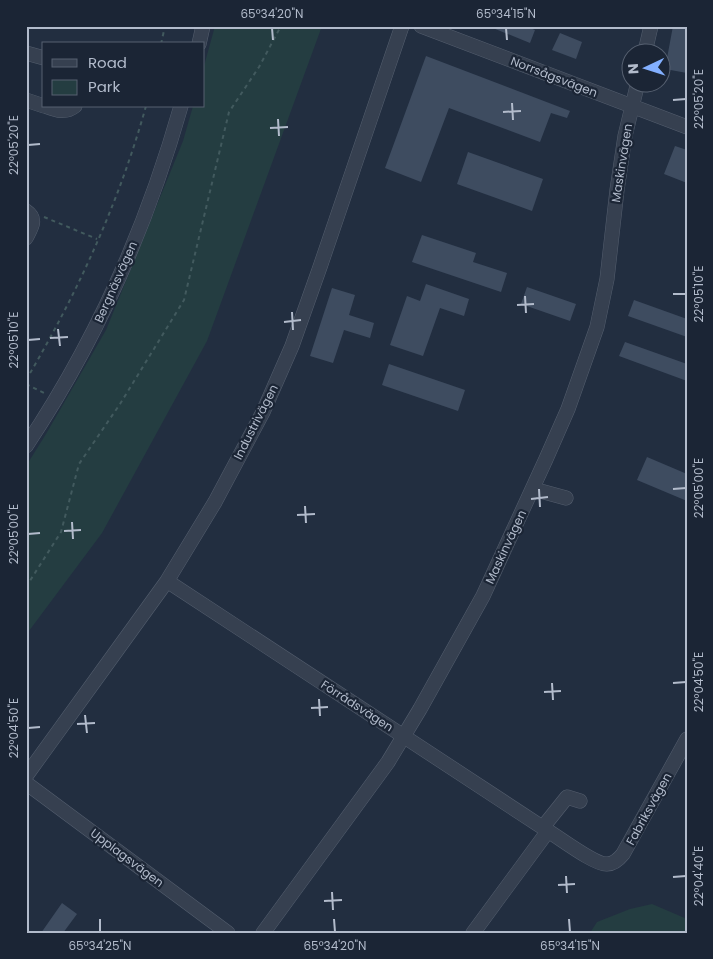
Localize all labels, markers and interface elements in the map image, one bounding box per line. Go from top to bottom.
text: 65°34'20"N [241,5,303,22]
text: 65°34'15"N [476,5,536,22]
legend [42,42,205,108]
north arrow [620,42,670,92]
text: Road [88,52,127,73]
street label: Norrsågsvägen [508,52,600,101]
text: N [623,63,643,75]
text: 22°05'20"E [690,69,707,129]
text: Park [88,76,120,97]
text: 22°05'20"E [5,115,22,175]
street label: Maskinvägen [607,122,636,204]
street label: Bergnäsvägen [90,238,141,325]
text: 22°05'10"E [690,266,707,322]
text: 22°05'10"E [5,312,22,368]
street label: Industrivägen [229,381,282,462]
text: 22°05'00"E [690,458,707,518]
text: 22°05'00"E [5,504,22,564]
street label: Maskinvägen [481,507,530,586]
text: 22°04'50"E [690,652,707,712]
street label: Förrådsvägen [318,676,397,735]
text: 22°04'50"E [5,698,22,758]
street label: Fabriksvägen [622,770,675,848]
street label: Upplagsvägen [87,824,167,891]
text: 22°04'40"E [690,846,707,906]
text: 65°34'25"N [69,937,131,954]
text: 65°34'20"N [304,937,366,954]
text: 65°34'15"N [540,937,600,954]

